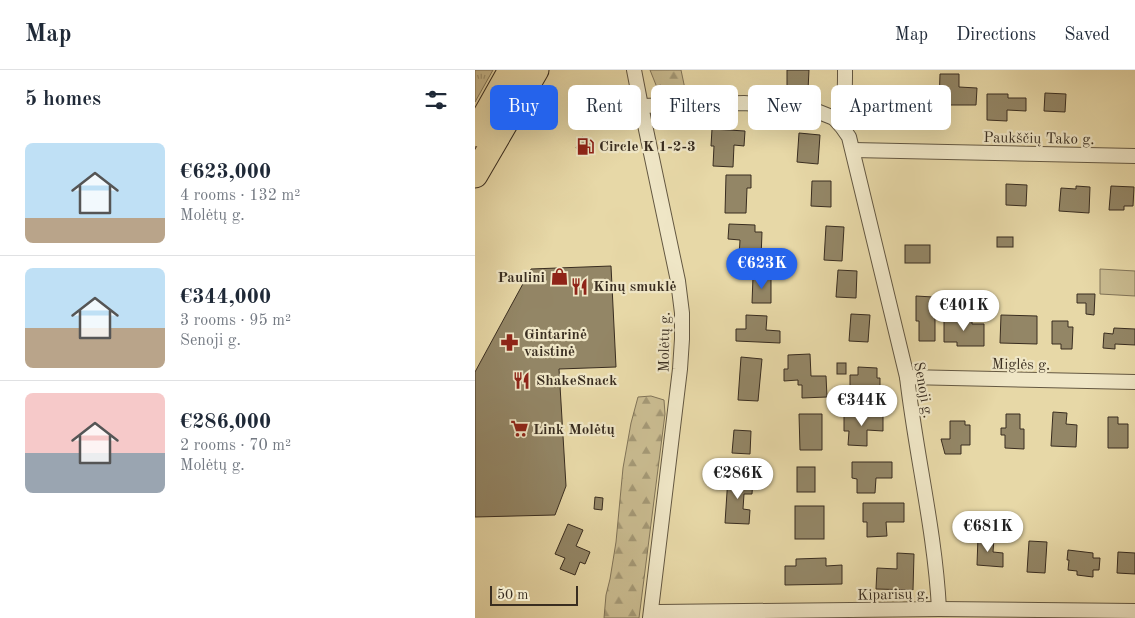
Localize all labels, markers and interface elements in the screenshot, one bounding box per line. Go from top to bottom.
text: Map [25,23,72,47]
text: Map [895,26,928,44]
text: Directions [956,26,1036,44]
text: Saved [1064,26,1110,44]
chip: Buy [490,85,558,130]
chip: Rent [568,85,641,130]
chip: Filters [651,85,738,130]
chip: New [748,85,821,130]
chip: Apartment [831,85,951,130]
icon: filters [422,86,450,114]
text: 5 homes [25,89,101,110]
street label: Paukščių Tako g. [983,131,1095,148]
fuel station icon: Circle K 1-2-3 [575,136,595,156]
place label: Circle K 1-2-3 [599,140,696,155]
text: €623,000 [180,162,271,183]
icon: home [65,163,125,223]
text: 4 rooms · 132 m² [180,188,300,204]
text: Molėtų g. [180,208,245,224]
pin: €623K [727,248,797,290]
text: €623K [737,256,787,272]
shop icon: Paulini [549,267,569,287]
place label: Paulini [497,271,545,286]
restaurant icon: Kinų smuklė [569,276,589,296]
place label: Kinų smuklė [593,280,677,295]
text: €344,000 [180,287,271,308]
icon: home [65,288,125,348]
pin: €401K [929,290,999,332]
text: €401K [939,298,989,314]
street label: Molėtų g. [657,312,674,373]
text: 3 rooms · 95 m² [180,313,291,329]
place label: Gintarinė vaistinė [524,328,587,360]
text: Senoji g. [180,333,241,349]
pharmacy icon: Gintarinė vaistinė [500,333,520,353]
street label: Miglės g. [992,357,1050,374]
street label: Senoji g. [910,361,935,420]
restaurant icon: ShakeSnack [512,370,532,390]
place label: ShakeSnack [536,374,618,389]
pin: €344K [827,384,897,427]
text: €344K [837,393,887,409]
text: €286,000 [180,412,271,433]
icon: home [65,413,125,473]
supermarket icon: Link Molėtų [509,419,529,439]
place label: Link Molėtų [533,423,616,438]
text: 2 rooms · 70 m² [180,438,291,454]
text: Molėtų g. [180,458,245,474]
pin: €286K [703,458,773,500]
text: €286K [713,466,763,482]
pin: €681K [953,510,1023,553]
text: €681K [963,519,1013,535]
scale bar [490,583,577,606]
street label: Kiparisų g. [857,587,929,604]
text: 50 m [497,588,528,602]

